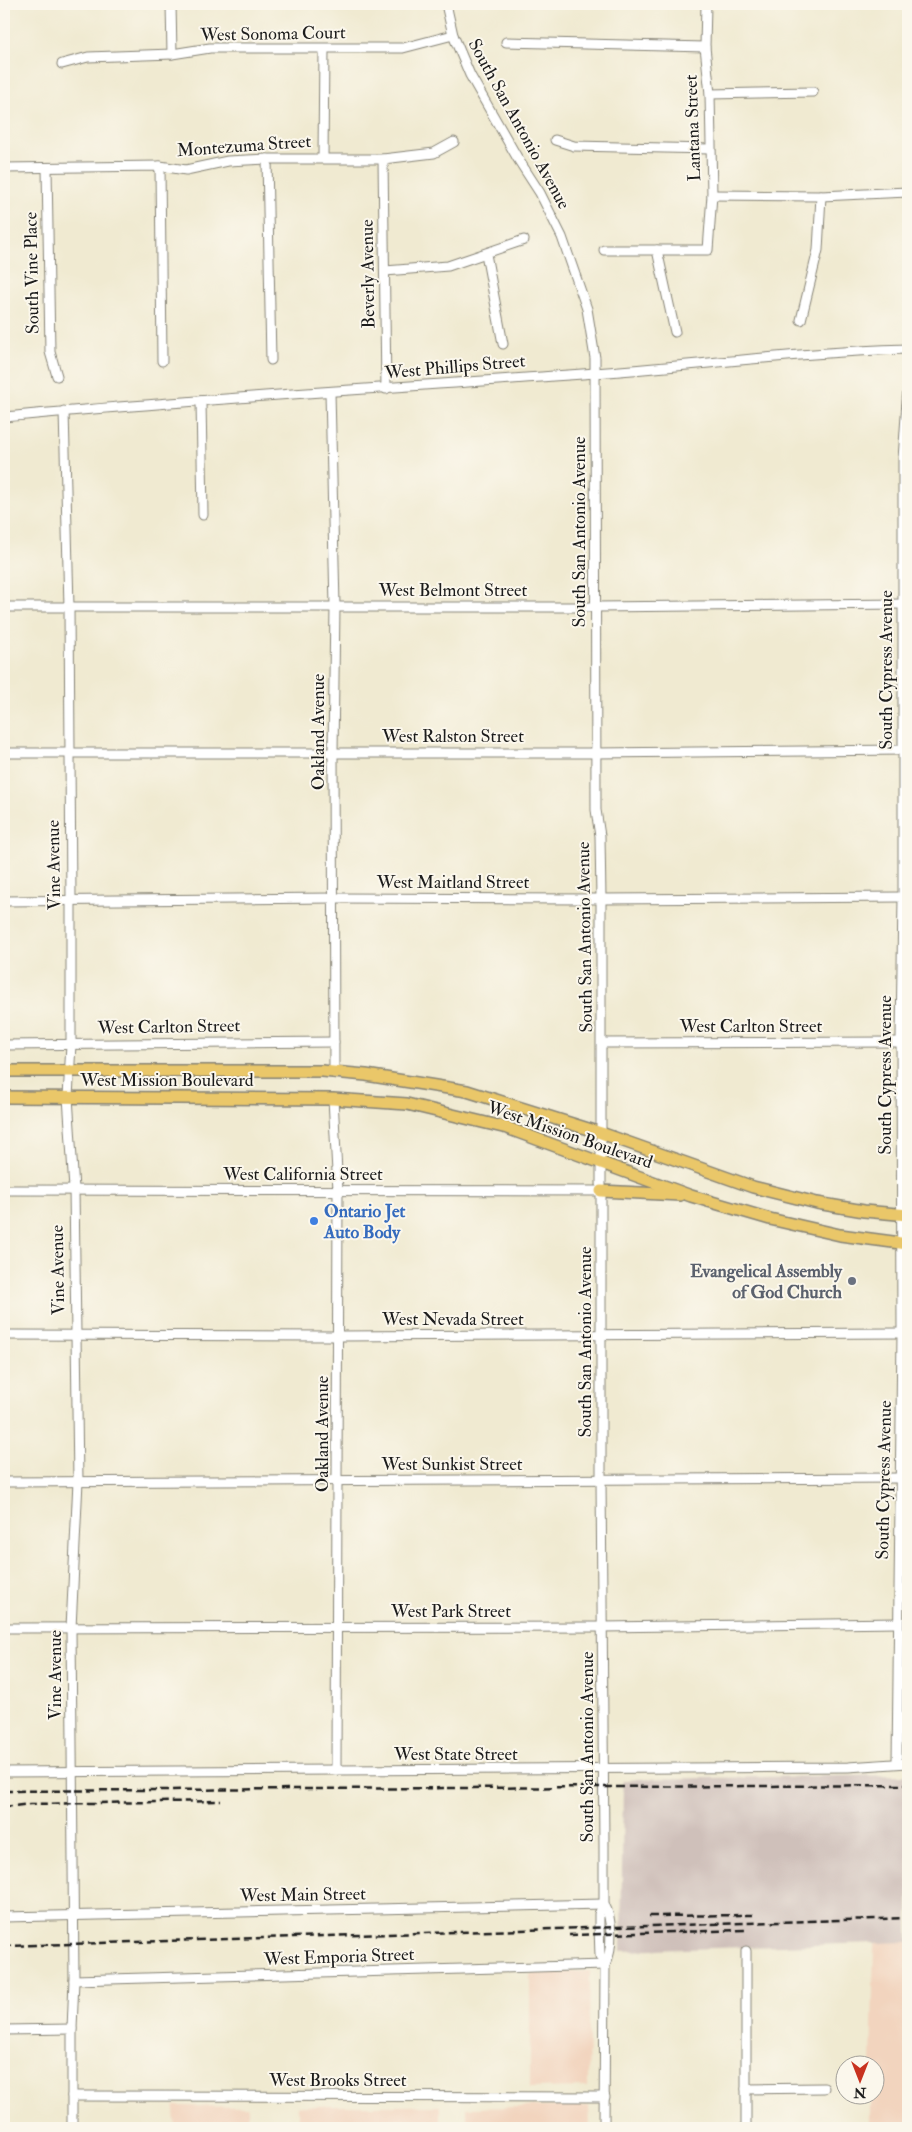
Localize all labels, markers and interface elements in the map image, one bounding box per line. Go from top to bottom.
street label: West Sonoma Court [199,21,346,47]
street label: South San Antonio Avenue [463,35,576,214]
street label: Lantana Street [680,74,706,182]
street label: Montezuma Street [176,130,312,162]
street label: South Vine Place [19,211,45,334]
street label: Beverly Avenue [356,219,380,329]
street label: West Phillips Street [383,349,526,385]
street label: South San Antonio Avenue [568,436,591,628]
street label: West Belmont Street [378,579,528,602]
street label: South Cypress Avenue [875,590,898,750]
street label: Oakland Avenue [307,673,330,790]
street label: West Ralston Street [381,725,524,748]
street label: Vine Avenue [42,819,66,910]
street label: South San Antonio Avenue [572,841,598,1033]
street label: West Maitland Street [376,871,529,894]
street label: South Cypress Avenue [874,995,897,1155]
street label: West Carlton Street [97,1014,241,1040]
street label: West Carlton Street [679,1015,822,1038]
street label: West Mission Boulevard [79,1069,254,1092]
street label: West Mission Boulevard [483,1096,656,1174]
street label: West California Street [222,1163,383,1186]
place label: Ontario Jet Auto Body [323,1200,405,1244]
marker: Ontario Jet Auto Body [308,1215,320,1227]
street label: Vine Avenue [46,1224,70,1315]
street label: South San Antonio Avenue [574,1246,597,1438]
place label: Evangelical Assembly of God Church [690,1260,843,1304]
marker: Evangelical Assembly of God Church [846,1275,858,1287]
street label: West Nevada Street [381,1308,524,1331]
street label: Oakland Avenue [311,1375,334,1492]
street label: South Cypress Avenue [871,1400,897,1560]
street label: West Sunkist Street [380,1453,523,1476]
street label: West Park Street [390,1600,511,1623]
street label: Vine Avenue [44,1629,67,1720]
street label: South San Antonio Avenue [576,1651,599,1843]
street label: West State Street [393,1743,518,1766]
street label: West Main Street [239,1882,366,1908]
street label: West Emporia Street [262,1943,415,1971]
north arrow [834,2054,884,2104]
street label: West Brooks Street [268,2069,407,2092]
text: N [853,2084,867,2101]

